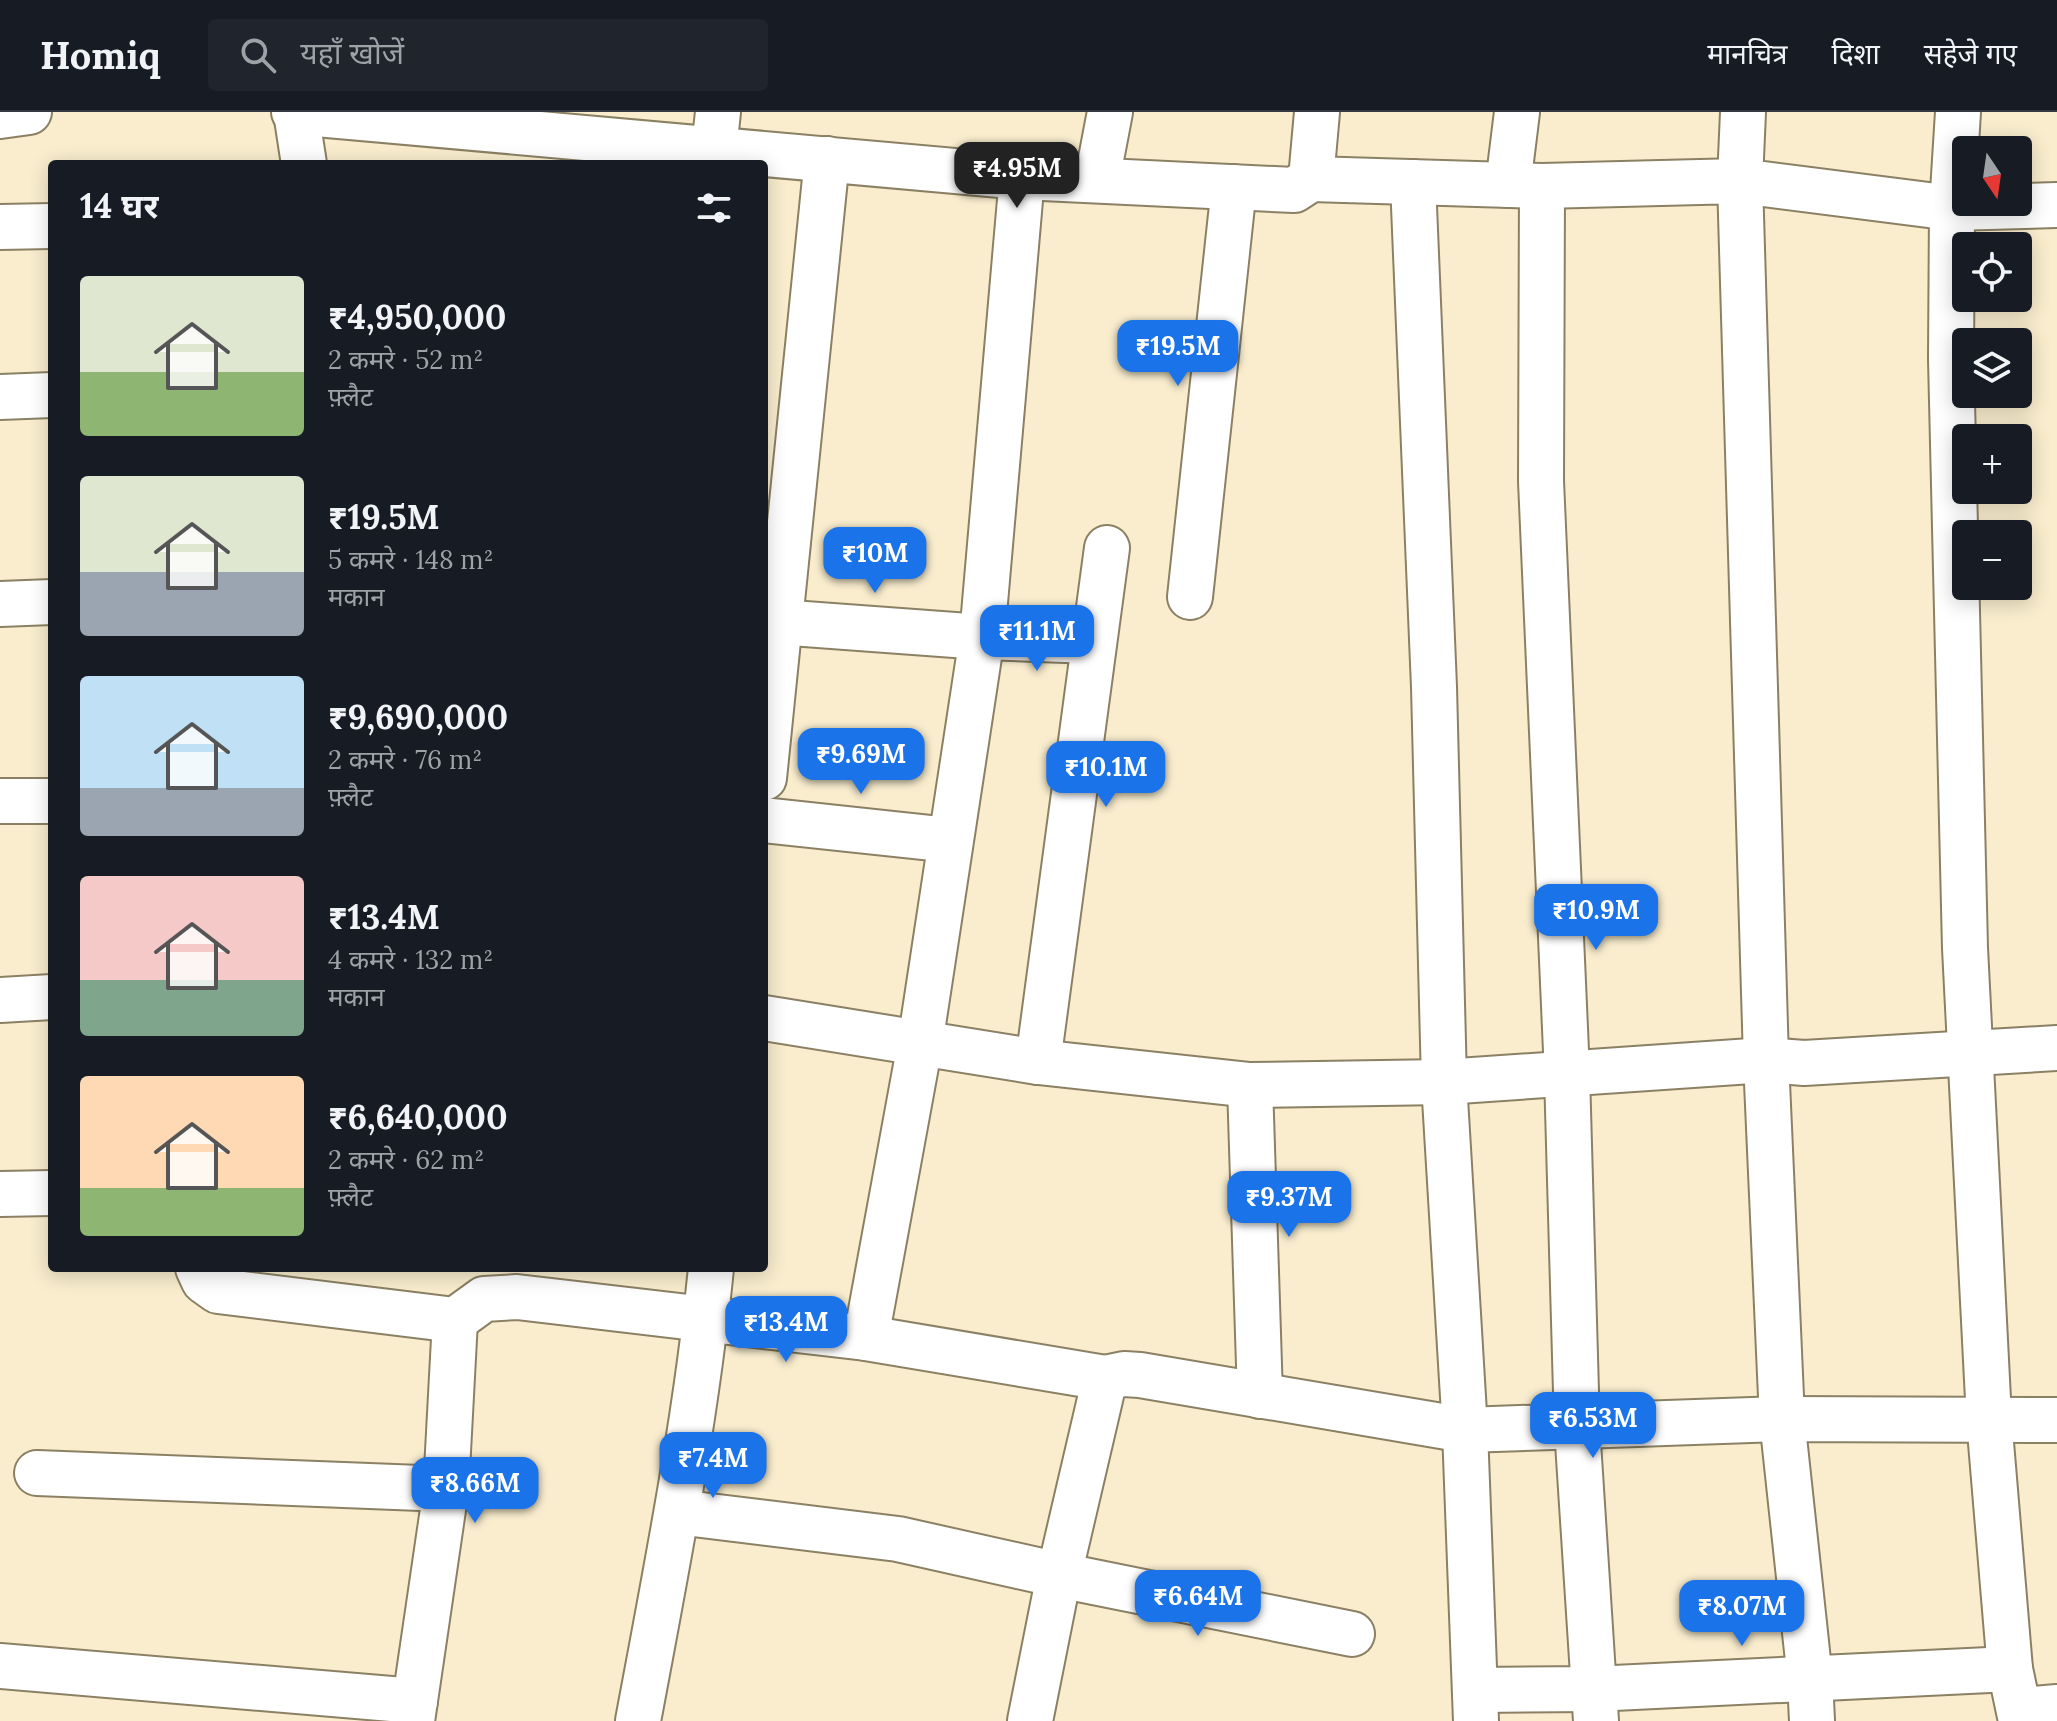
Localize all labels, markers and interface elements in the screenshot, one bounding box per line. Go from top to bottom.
search box [208,19,768,91]
text: Homiq [40,31,160,79]
icon: search [236,33,280,77]
text: यहाँ खोजें [300,34,404,72]
text: मानचित्र [1707,36,1787,72]
text: दिशा [1831,36,1880,72]
text: सहेजे गए [1924,36,2017,72]
north arrow [1952,136,2032,216]
map controls [1952,136,2032,600]
pin: ₹4.95M [952,142,1082,210]
text: ₹4.95M [972,151,1062,184]
text: 14 घर [80,184,158,227]
icon: filters [692,186,736,230]
button: locate [1952,232,2032,312]
text: ₹4,950,000 [328,295,506,338]
icon: home [144,308,240,404]
pin: ₹19.5M [1113,320,1243,388]
button: layers [1952,328,2032,408]
text: ₹19.5M [1135,329,1221,362]
text: 2 कमरे · 52 m² [328,343,483,376]
text: फ़्लैट [328,380,373,413]
button: + [1952,424,2032,504]
text: ₹19.5M [328,495,440,538]
icon: home [144,508,240,604]
button: − [1952,520,2032,600]
pin: ₹10M [828,527,922,595]
text: ₹10M [841,536,909,569]
text: 5 कमरे · 148 m² [328,543,494,576]
text: मकान [328,580,385,613]
pin: ₹11.1M [972,605,1102,673]
text: ₹11.1M [998,614,1076,647]
text: ₹9,690,000 [328,695,508,738]
icon: home [144,708,240,804]
pin: ₹9.69M [796,728,926,796]
text: ₹9.69M [816,737,906,770]
pin: ₹10.1M [1041,741,1171,809]
text: 2 कमरे · 76 m² [328,743,482,776]
text: ₹10.1M [1064,750,1148,783]
text: फ़्लैट [328,780,373,813]
pin: ₹10.9M [1531,884,1661,952]
text: ₹10.9M [1552,893,1640,926]
text: ₹13.4M [328,895,440,938]
icon: home [144,908,240,1004]
text: 4 कमरे · 132 m² [328,943,493,976]
text: मकान [328,980,385,1013]
text: ₹6,640,000 [328,1095,508,1138]
icon: home [144,1108,240,1204]
text: 2 कमरे · 62 m² [328,1143,484,1176]
pin: ₹9.37M [1224,1171,1354,1239]
text: फ़्लैट [328,1180,373,1213]
text: ₹9.37M [1245,1180,1333,1213]
pin: ₹13.4M [721,1296,851,1364]
text: ₹13.4M [743,1305,829,1338]
pin: ₹6.53M [1528,1392,1658,1460]
text: ₹6.53M [1548,1401,1638,1434]
pin: ₹7.4M [657,1432,769,1500]
text: ₹7.4M [678,1441,748,1474]
pin: ₹8.66M [410,1457,540,1525]
text: ₹8.66M [430,1466,520,1499]
pin: ₹6.64M [1133,1570,1263,1638]
text: ₹6.64M [1153,1579,1243,1612]
pin: ₹8.07M [1677,1580,1807,1648]
text: ₹8.07M [1697,1589,1787,1622]

